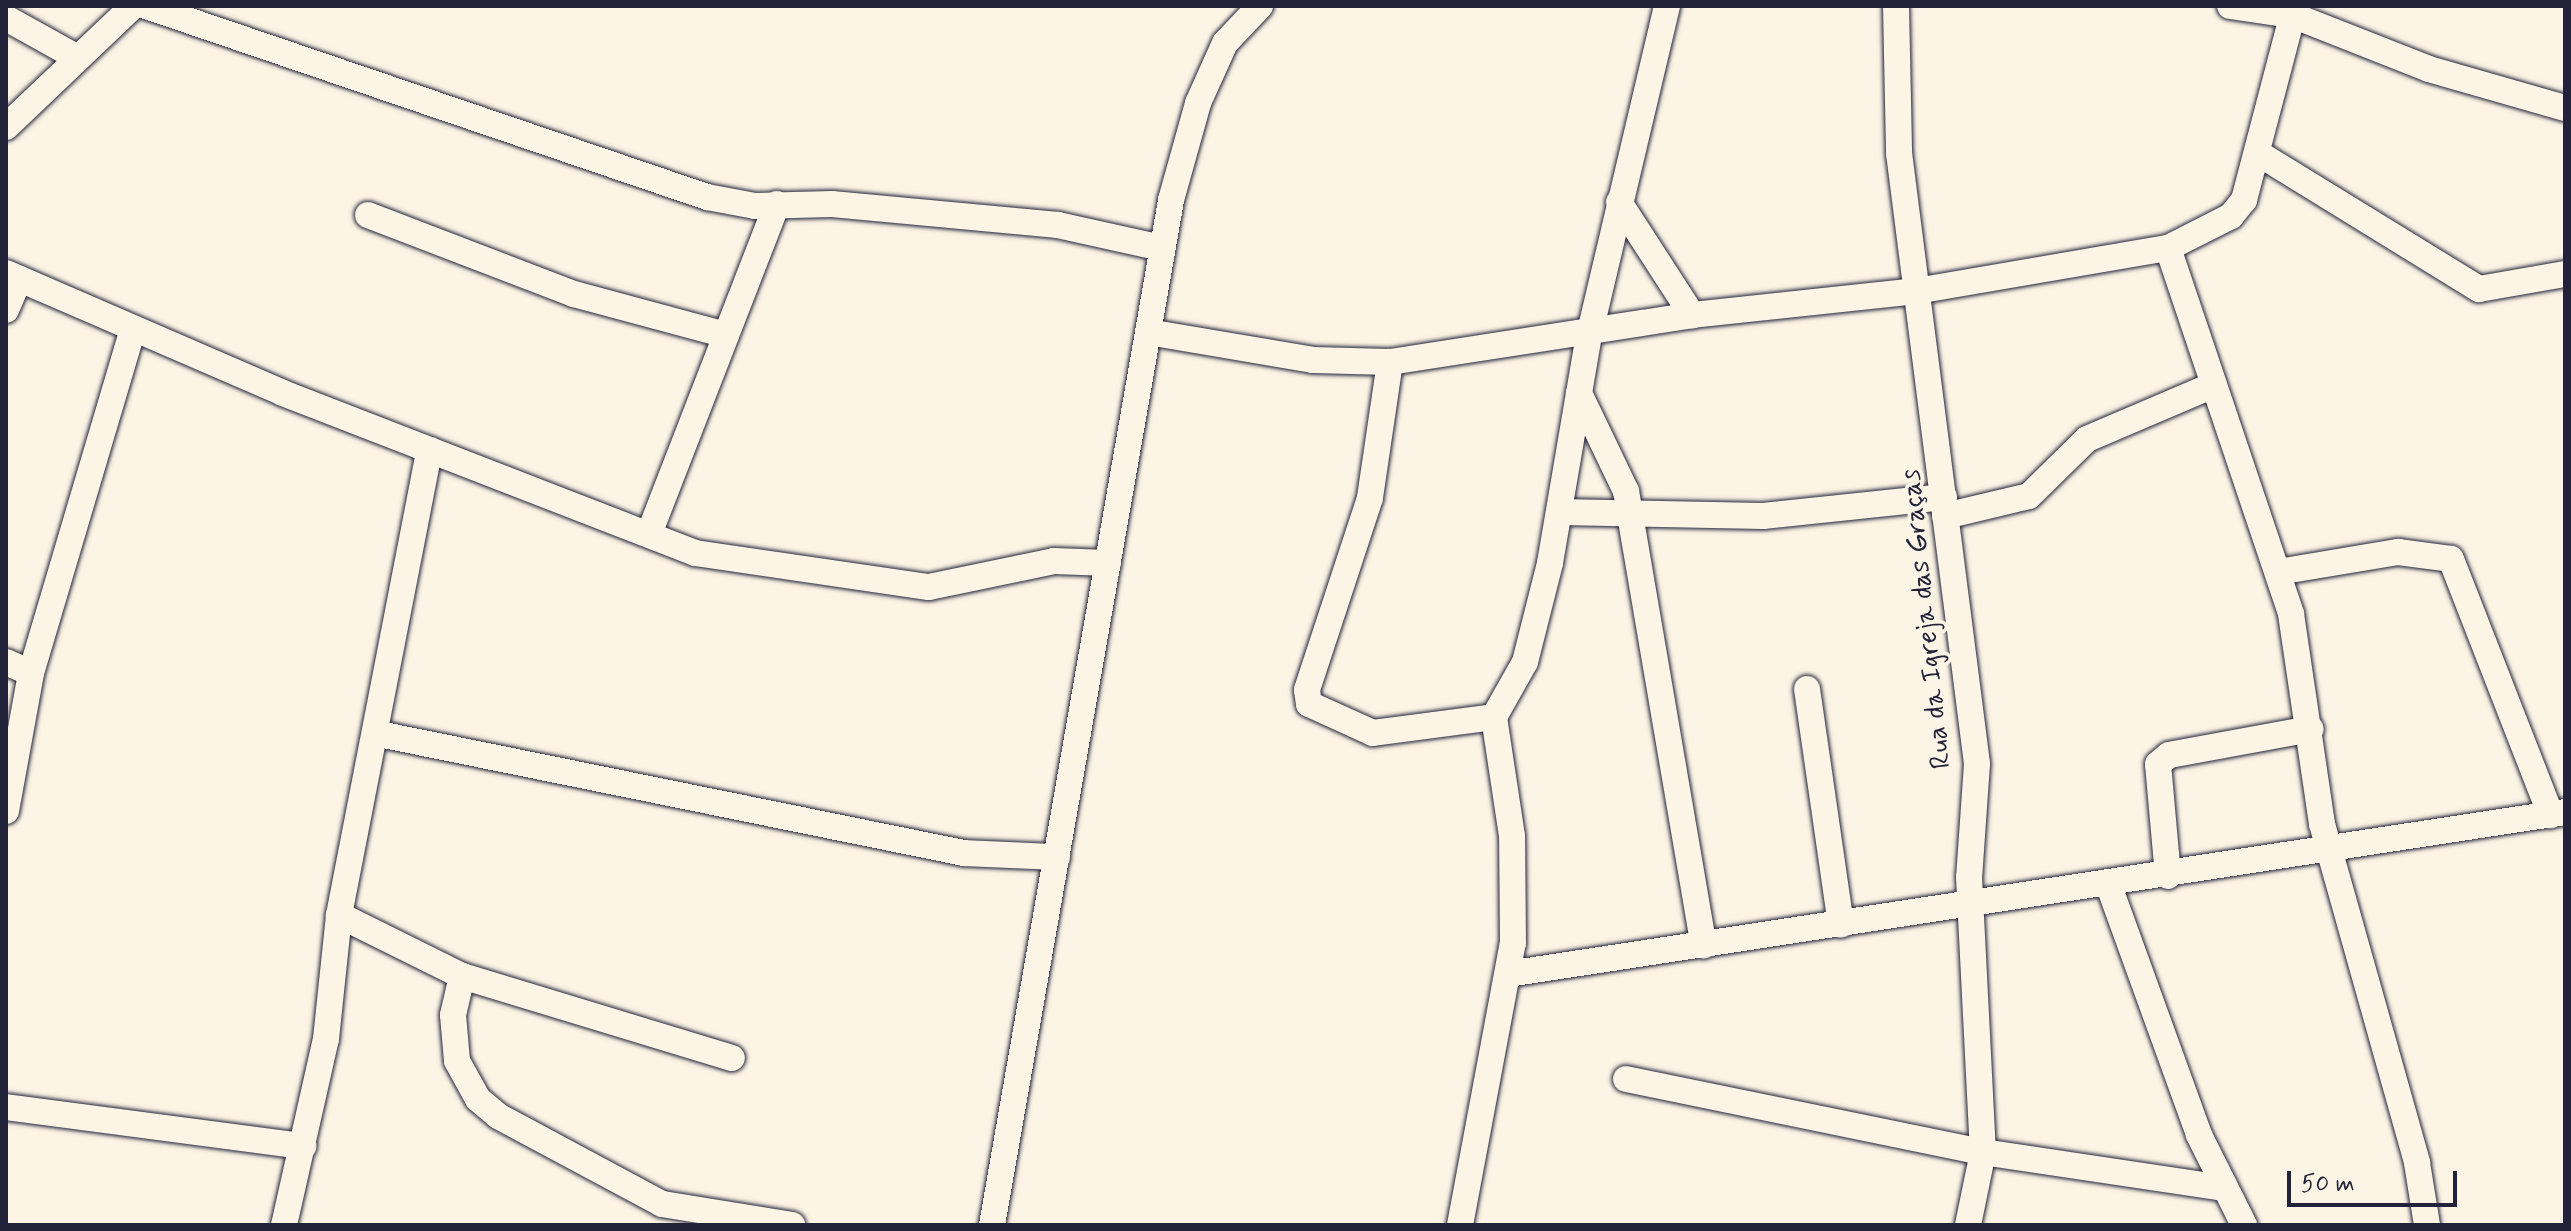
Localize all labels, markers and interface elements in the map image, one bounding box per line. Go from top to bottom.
street label: Rua da Igreja das Graças [1895,470,1959,768]
scale bar [2291,1155,2461,1205]
text: 50 m [2301,1169,2355,1200]

